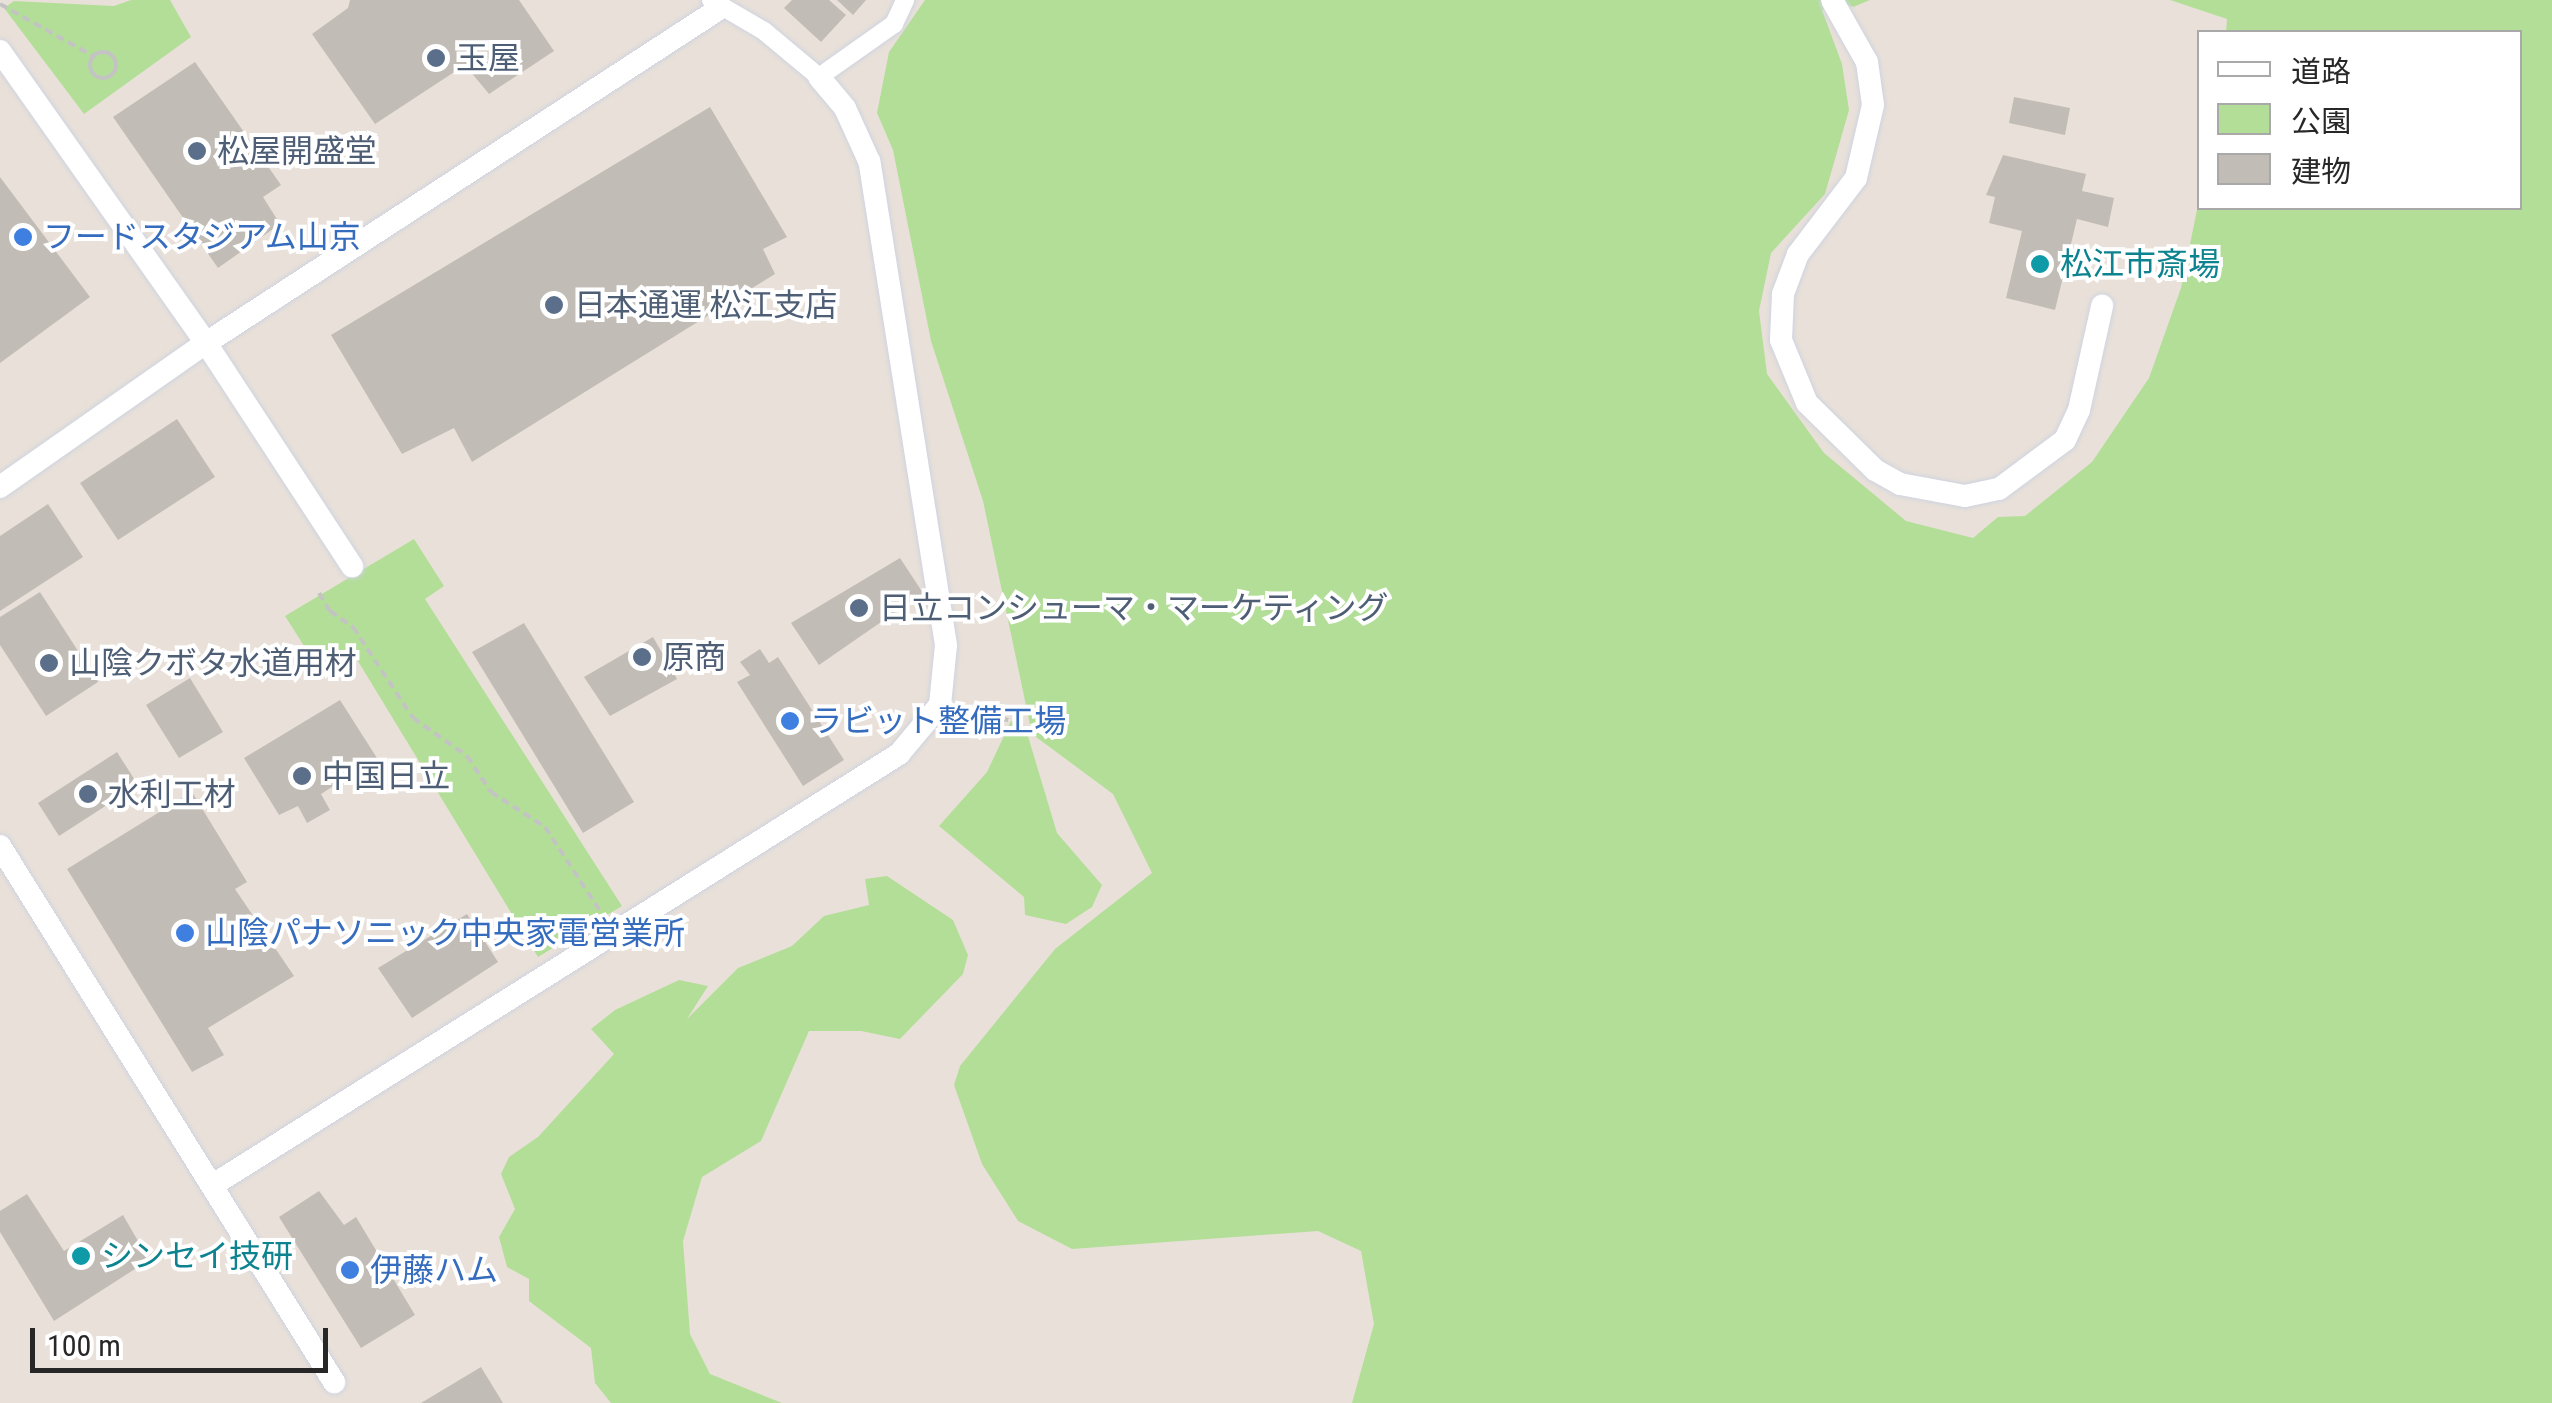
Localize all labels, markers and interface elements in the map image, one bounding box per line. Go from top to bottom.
legend [2197,30,2522,210]
place label: 玉屋 [456,39,520,77]
marker: 玉屋 [425,47,447,69]
text: 道路 [2291,54,2351,89]
text: 公園 [2291,104,2351,139]
place label: 松屋開盛堂 [217,132,377,170]
marker: 松屋開盛堂 [186,140,208,162]
text: 建物 [2291,154,2351,189]
place label: フードスタジアム山京 [43,218,363,256]
marker: フードスタジアム山京 [12,226,34,248]
place label: 松江市斎場 [2060,245,2220,283]
marker: 松江市斎場 [2029,253,2051,275]
place label: 日本通運 松江支店 [574,286,837,324]
marker: 日本通運 松江支店 [543,294,565,316]
place label: 日立コンシューマ・マーケティング [879,589,1391,627]
marker: 日立コンシューマ・マーケティング [848,597,870,619]
place label: 原商 [662,638,726,676]
place label: 山陰クボタ水道用材 [69,644,357,682]
marker: 原商 [631,646,653,668]
marker: 山陰クボタ水道用材 [38,652,60,674]
place label: ラビット整備工場 [810,702,1066,740]
marker: ラビット整備工場 [779,710,801,732]
place label: 中国日立 [322,757,450,795]
marker: 中国日立 [291,765,313,787]
place label: 水利工材 [108,775,236,813]
marker: 水利工材 [77,783,99,805]
place label: 山陰パナソニック中央家電営業所 [205,914,685,952]
marker: 山陰パナソニック中央家電営業所 [174,922,196,944]
place label: シンセイ技研 [101,1237,293,1275]
marker: シンセイ技研 [70,1245,92,1267]
place label: 伊藤ハム [370,1251,498,1289]
marker: 伊藤ハム [339,1259,361,1281]
scale bar [35,1308,332,1370]
text: 100 m [47,1328,121,1363]

